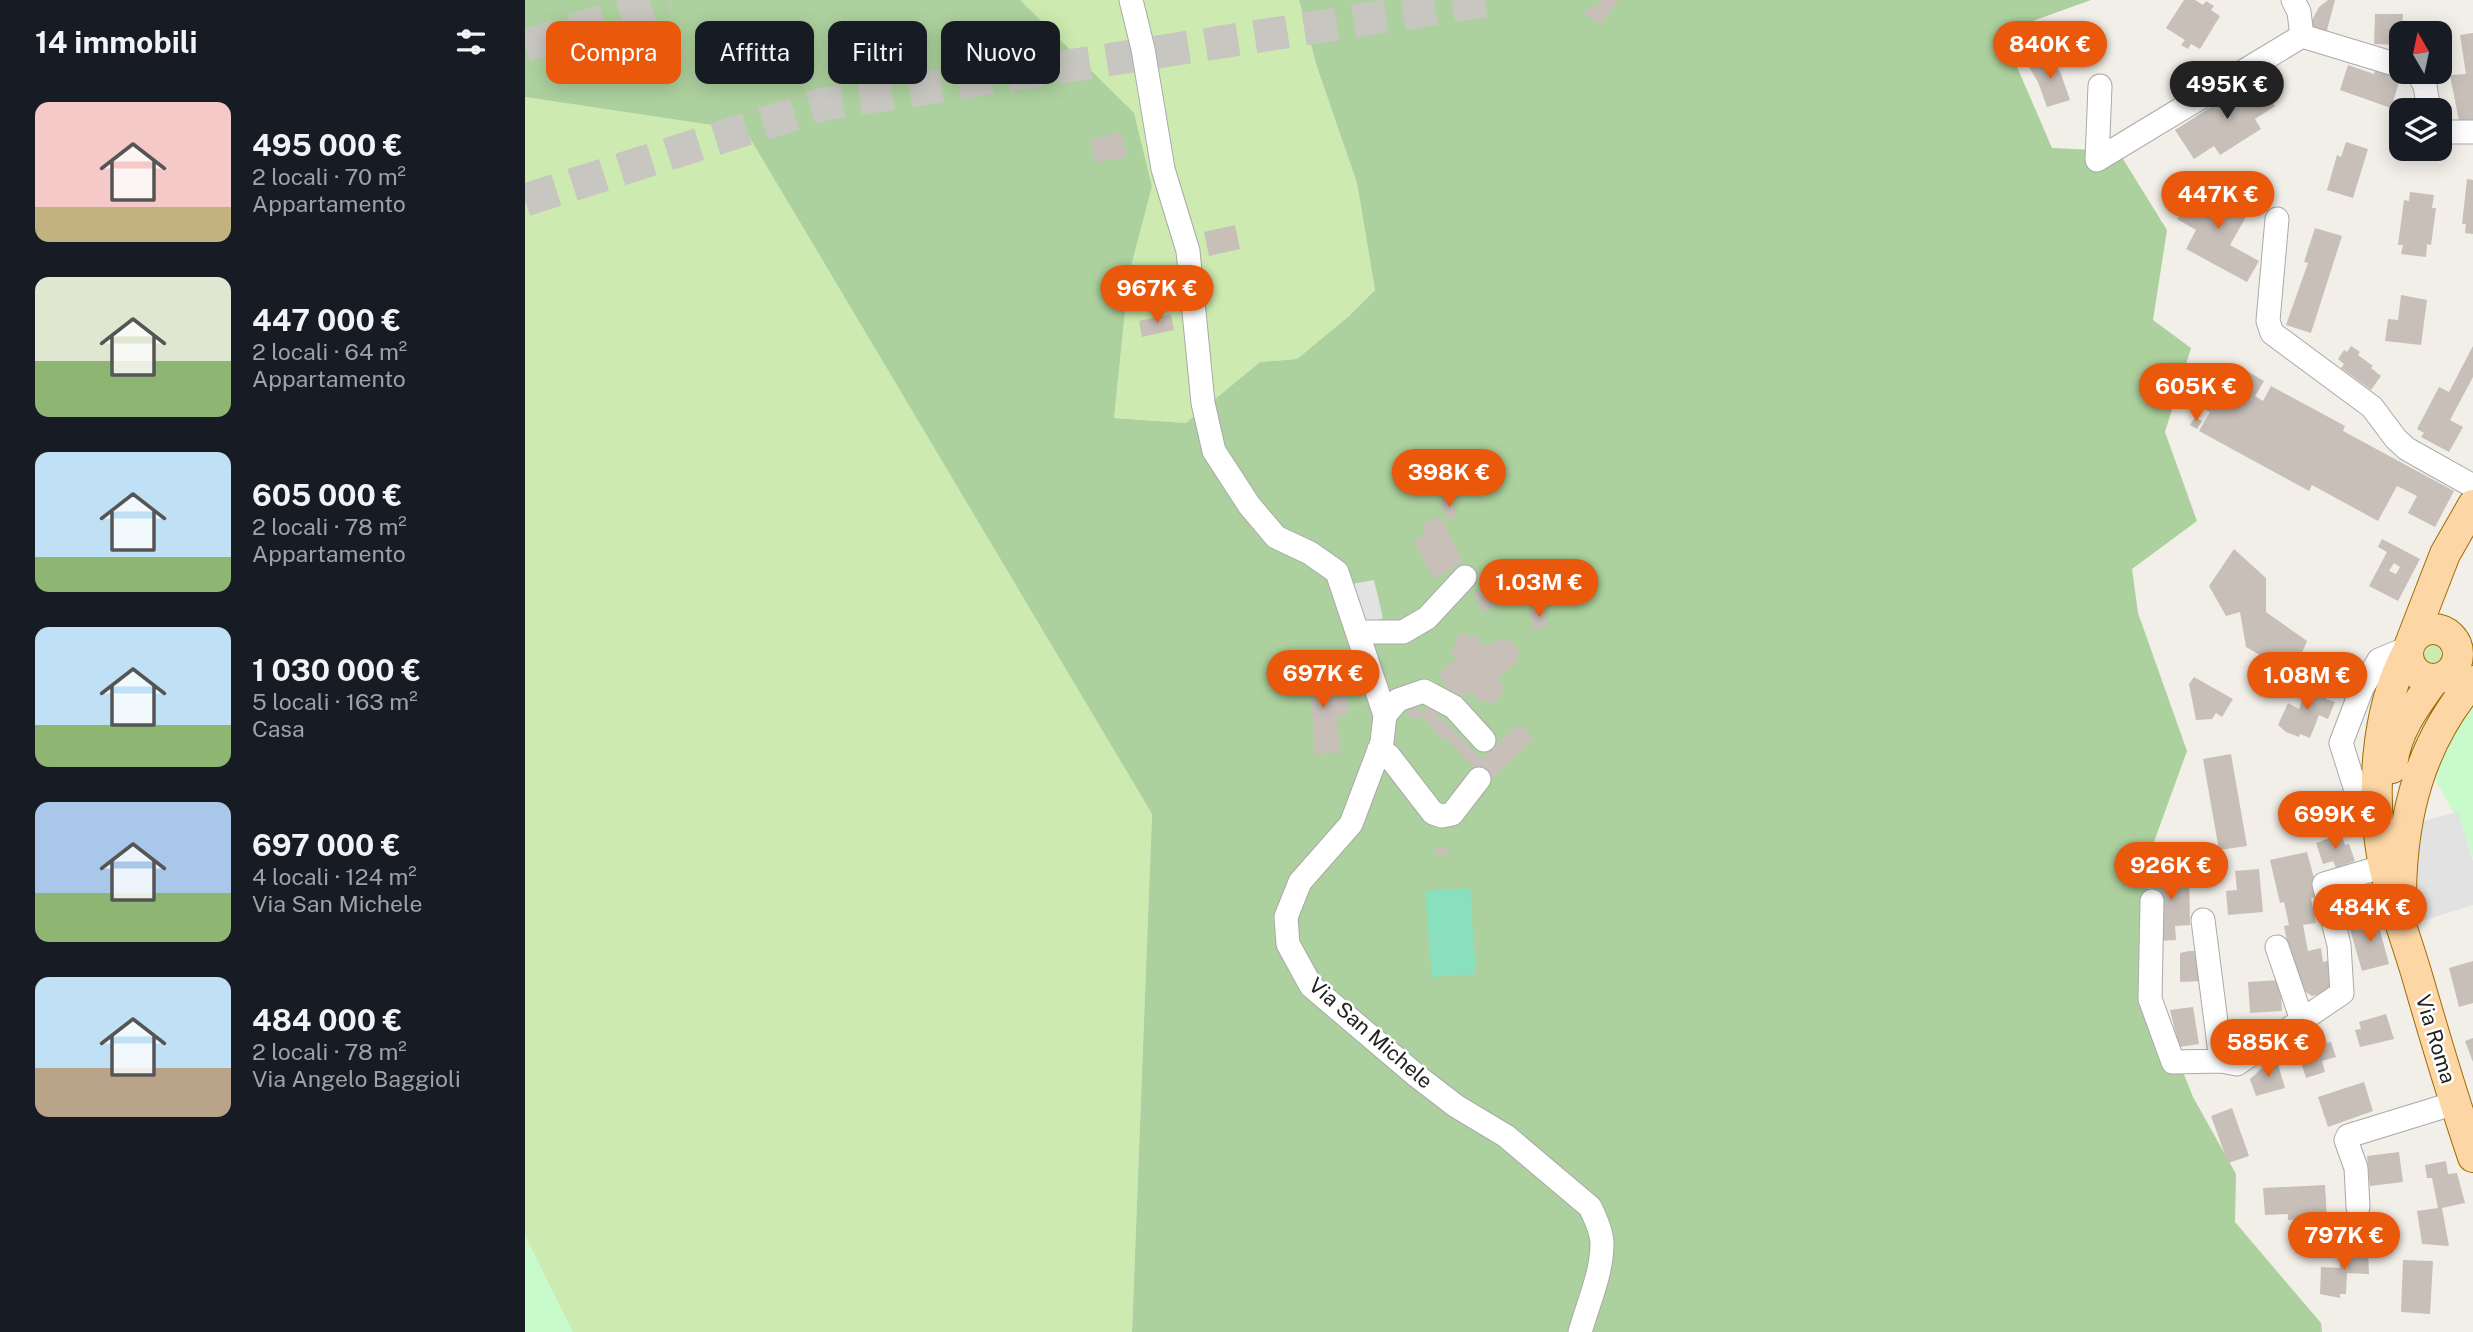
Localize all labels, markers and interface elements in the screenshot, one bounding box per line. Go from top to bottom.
chip: Compra [546,21,681,84]
chip: Affitta [695,21,814,84]
chip: Filtri [828,21,927,84]
chip: Nuovo [941,21,1060,84]
north arrow [2389,21,2452,84]
map controls [2389,21,2452,161]
pin: 840K € [1993,22,2107,81]
icon: filters [452,23,490,61]
text: 14 immobili [35,24,197,60]
text: 840K € [2009,30,2091,57]
pin: 495K € [2170,61,2284,121]
text: 495K € [2186,70,2268,97]
button: layers [2389,98,2452,161]
text: 495 000 € [252,127,403,163]
icon: home [91,130,175,214]
text: 2 locali · 70 m² [252,163,406,190]
pin: 447K € [2161,172,2275,231]
text: 447K € [2177,180,2259,207]
text: Appartamento [252,190,406,217]
pin: 967K € [1100,266,1214,325]
text: 967K € [1117,274,1197,301]
text: 447 000 € [252,302,401,338]
icon: home [91,305,175,389]
text: 2 locali · 64 m² [252,338,407,365]
pin: 605K € [2139,364,2253,423]
text: Appartamento [252,365,406,392]
text: 605K € [2155,372,2237,399]
pin: 398K € [1392,449,1506,509]
text: 398K € [1408,458,1490,485]
text: 605 000 € [252,477,402,513]
icon: home [91,480,175,564]
text: 2 locali · 78 m² [252,513,407,540]
text: Appartamento [252,540,406,567]
pin: 1.03M € [1474,560,1604,619]
text: 1.03M € [1495,568,1583,595]
pin: 697K € [1266,650,1380,710]
text: 1 030 000 € [252,652,421,688]
pin: 1.08M € [2242,652,2372,712]
icon: home [91,655,175,739]
text: 697K € [1283,659,1363,686]
text: 1.08M € [2263,661,2351,688]
text: 5 locali · 163 m² [252,688,418,715]
text: Casa [252,715,305,742]
pin: 699K € [2278,792,2392,851]
text: 699K € [2294,800,2376,827]
text: 697 000 € [252,827,401,863]
icon: home [91,830,175,914]
pin: 926K € [2114,842,2228,902]
text: 926K € [2130,851,2212,878]
text: 4 locali · 124 m² [252,863,417,890]
pin: 484K € [2313,884,2427,944]
text: Via San Michele [252,890,423,917]
text: 484K € [2329,893,2411,920]
street label: Via San Michele [1304,973,1438,1093]
street label: Via Roma [2411,992,2461,1086]
text: 484 000 € [252,1002,402,1038]
icon: home [91,1005,175,1089]
pin: 585K € [2211,1020,2325,1079]
text: 585K € [2226,1028,2310,1055]
text: 2 locali · 78 m² [252,1038,407,1065]
text: Via Angelo Baggioli [252,1065,461,1092]
pin: 797K € [2287,1212,2401,1272]
text: 797K € [2304,1221,2384,1248]

